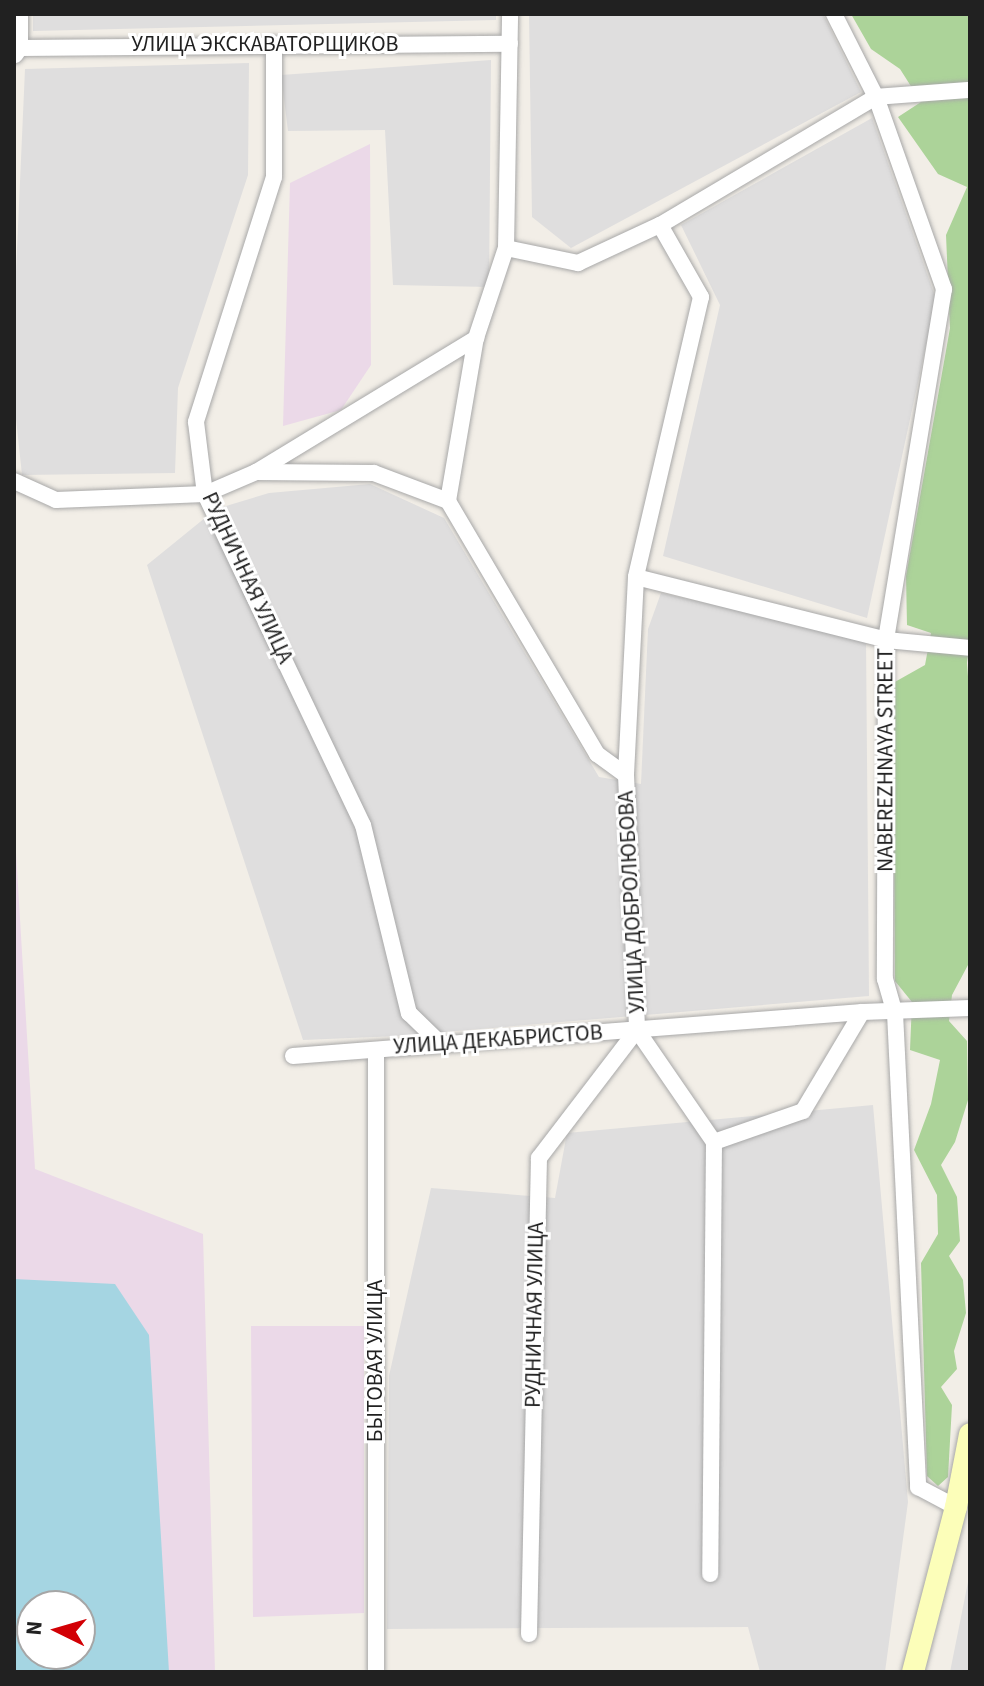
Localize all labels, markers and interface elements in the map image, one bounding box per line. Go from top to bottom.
street label: УЛИЦА ЭКСКАВАТОРЩИКОВ [132,32,398,58]
street label: РУДНИЧНАЯ УЛИЦА [196,488,298,668]
street label: NABEREZHNAYA STREET [873,648,899,872]
street label: УЛИЦА ДОБРОЛЮБОВА [613,790,651,1014]
street label: УЛИЦА ДЕКАБРИСТОВ [393,1020,603,1060]
street label: РУДНИЧНАЯ УЛИЦА [520,1222,550,1408]
street label: БЫТОВАЯ УЛИЦА [363,1280,389,1442]
north arrow [16,1590,96,1670]
text: N [18,1619,51,1637]

